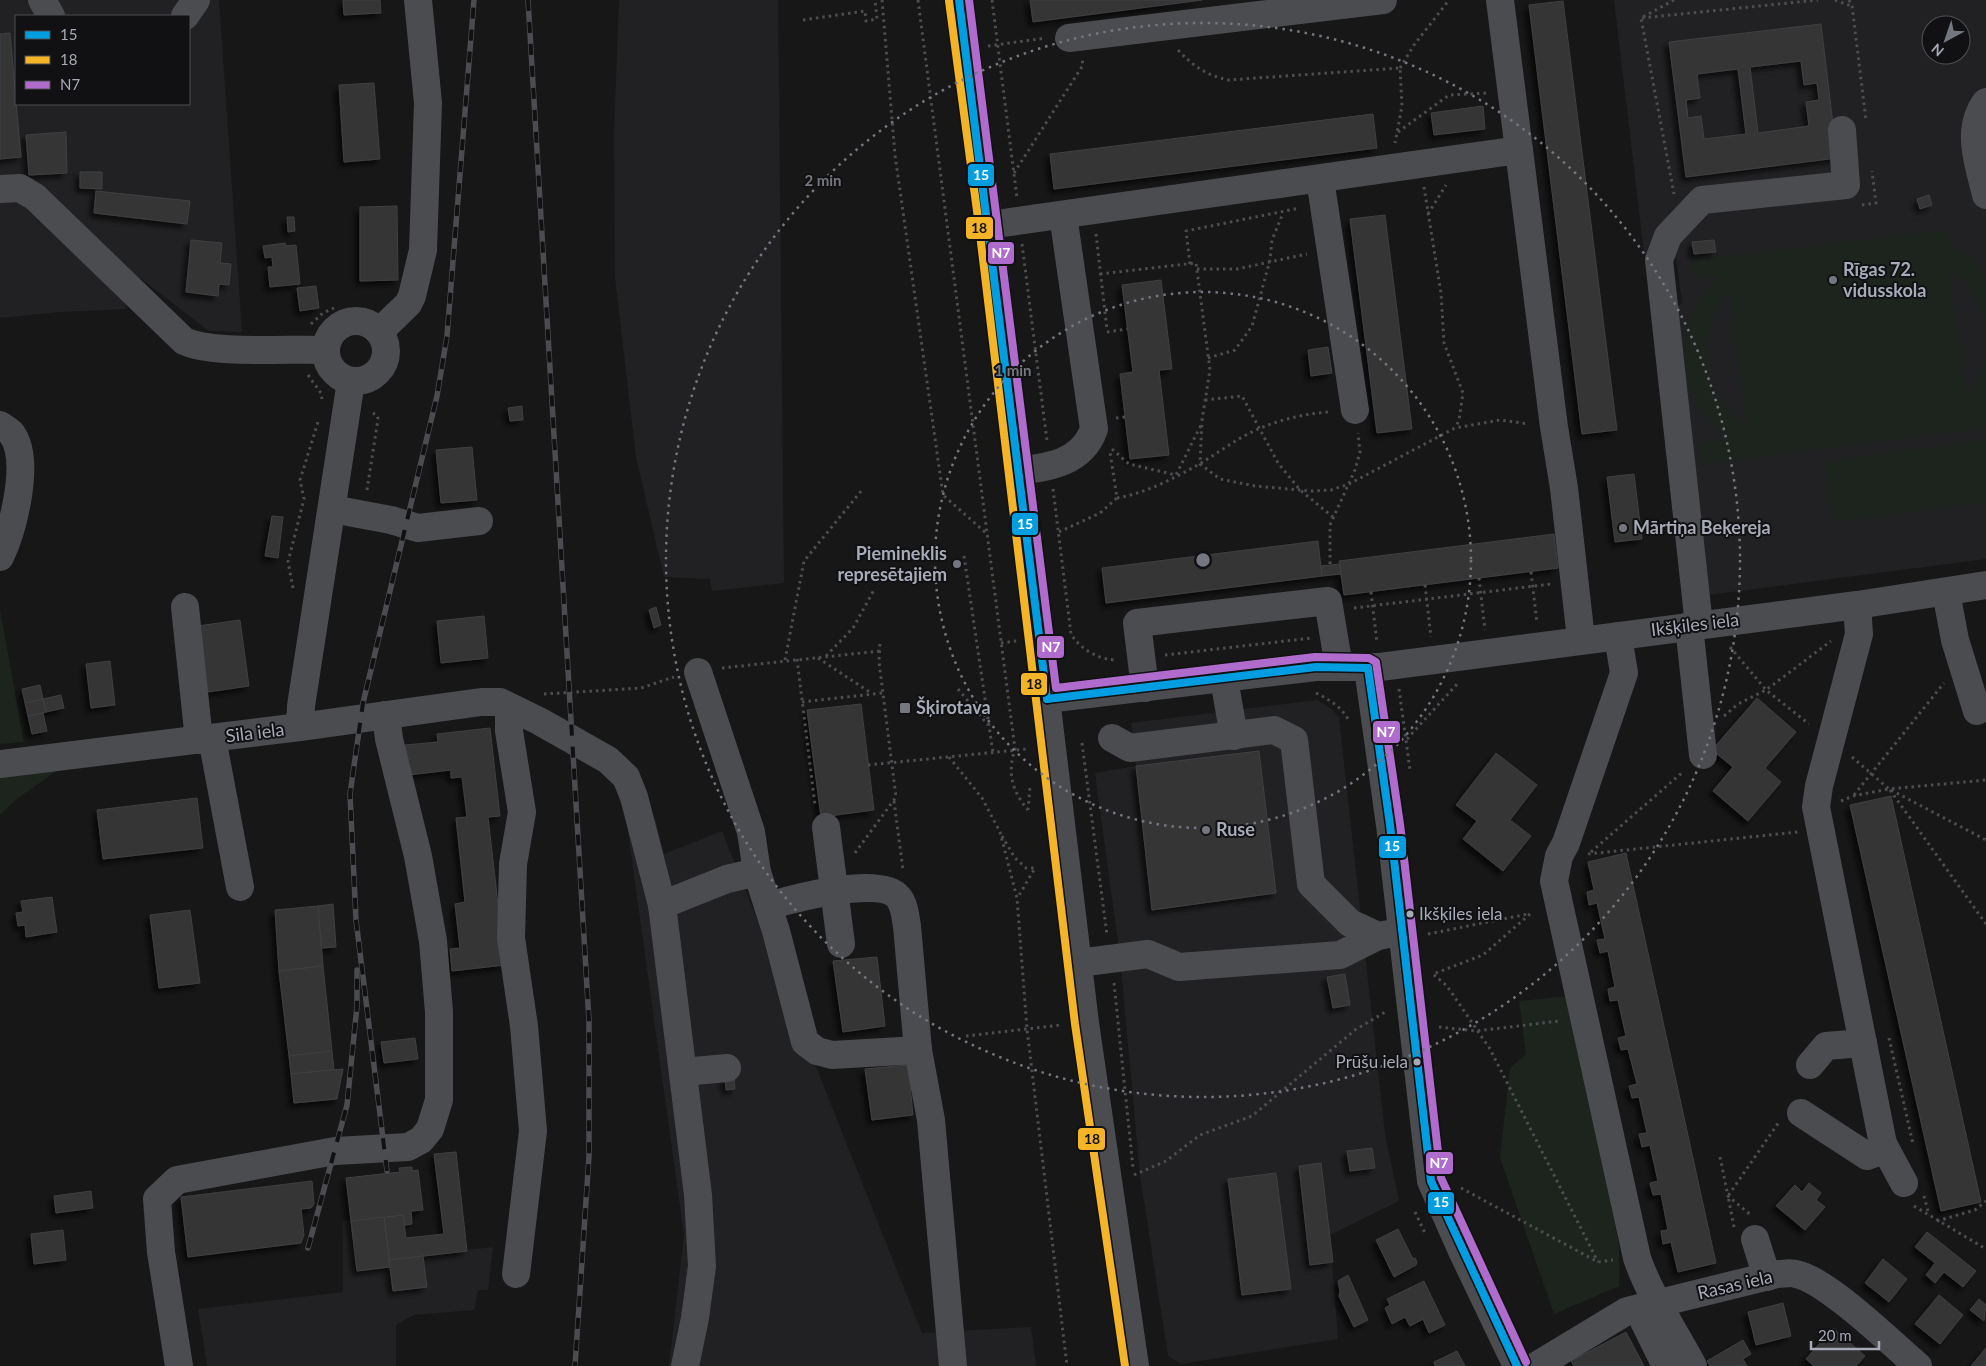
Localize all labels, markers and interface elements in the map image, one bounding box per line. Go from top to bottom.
legend [15,15,190,105]
north arrow [1921,15,1971,65]
text: 15 [60,25,77,43]
text: N [1928,40,1947,60]
text: 18 [60,50,77,68]
text: N7 [60,75,80,93]
line badge: 15 [967,163,995,187]
text: 15 [973,166,989,183]
text: 2 min [804,171,842,189]
line badge: 18 [965,216,994,240]
text: 18 [971,219,987,236]
line badge: N7 [987,241,1015,265]
text: N7 [992,244,1010,261]
place label: Rīgas 72. vidusskola [1843,258,1926,301]
marker: Rīgas 72. vidusskola [1827,274,1839,286]
text: 1 min [994,361,1032,379]
line badge: 15 [1011,512,1039,536]
text: 15 [1017,515,1033,532]
place label: Mārtiņa Beķereja [1633,516,1771,538]
marker: Mārtiņa Beķereja [1617,522,1629,534]
place label: Piemineklis represētajiem [838,542,947,585]
centre of rings [1194,551,1212,569]
marker: Piemineklis represētajiem [951,558,963,570]
street label: Ikšķiles iela [1650,608,1740,640]
line badge: N7 [1036,635,1065,659]
text: N7 [1042,638,1060,655]
line badge: 18 [1020,672,1048,696]
text: 18 [1026,675,1042,692]
place label: Šķirotava [916,696,991,718]
marker: Šķirotava [898,701,912,715]
street label: Sila iela [224,718,285,747]
line badge: N7 [1372,720,1401,744]
text: N7 [1377,723,1395,740]
place label: Ruse [1216,818,1255,840]
marker: Ruse [1200,824,1212,836]
line badge: 15 [1378,835,1407,859]
text: 15 [1384,837,1400,854]
place label: Ikšķiles iela [1419,903,1503,924]
marker: Ikšķiles iela [1405,909,1415,919]
place label: Prūšu iela [1336,1051,1408,1072]
marker: Prūšu iela [1412,1057,1422,1067]
line badge: 18 [1077,1127,1106,1151]
text: 18 [1084,1130,1100,1147]
line badge: N7 [1425,1151,1454,1175]
text: N7 [1430,1154,1448,1171]
line badge: 15 [1427,1191,1455,1215]
text: 15 [1433,1193,1449,1210]
street label: Rasas iela [1695,1265,1774,1303]
scale bar [1811,1318,1878,1350]
text: 20 m [1818,1326,1852,1344]

